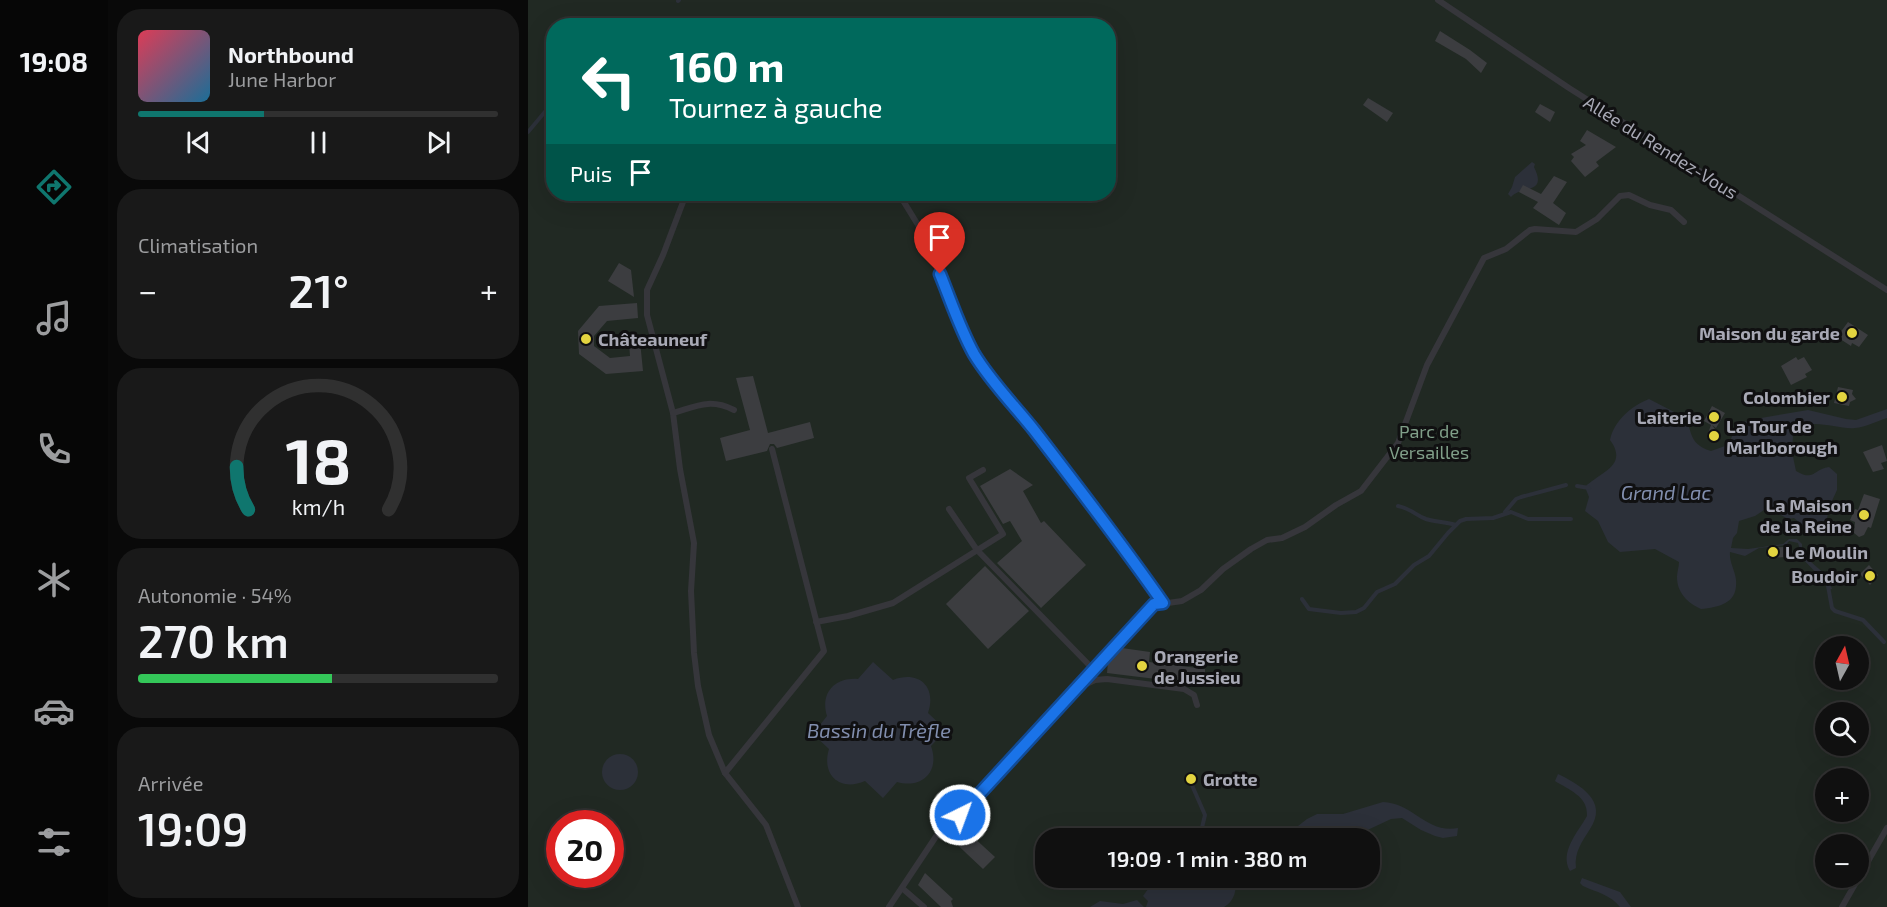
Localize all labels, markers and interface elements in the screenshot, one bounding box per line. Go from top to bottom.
text: 160 m [669,40,785,90]
text: Northbound [228,41,354,67]
icon: left [570,42,648,120]
text: 19:08 [20,45,88,77]
text: June Harbor [228,67,336,91]
text: Tournez à gauche [669,91,883,123]
street label: Allée du Rendez-Vous [1580,91,1742,203]
icon: previous [182,126,215,159]
icon: pause [302,126,335,159]
icon: next [422,126,455,159]
icon: arrive [624,156,657,189]
text: Puis [570,160,612,186]
icon: directions [33,166,75,208]
pin [914,212,965,274]
icon: arrive [923,221,956,254]
text: Climatisation [138,233,258,257]
text: 21° [288,263,349,317]
text: − [138,270,157,310]
text: + [480,270,498,310]
icon: music [33,297,75,339]
place label: Maison du garde [1699,322,1840,344]
marker: Maison du garde [1845,326,1859,340]
place label: Châteauneuf [598,328,708,350]
marker: Châteauneuf [579,332,593,346]
place label: Colombier [1743,386,1830,408]
marker: Colombier [1835,390,1849,404]
place label: Laiterie [1637,406,1702,428]
marker: Laiterie [1707,410,1721,424]
place label: La Tour de Marlborough [1726,415,1838,458]
park label: Parc de Versailles [1389,420,1469,463]
text: 18 [285,423,351,498]
icon: phone [33,428,75,470]
marker: La Tour de Marlborough [1707,429,1721,443]
water label: Grand Lac [1621,480,1712,504]
place label: La Maison de la Reine [1760,494,1852,537]
text: km/h [291,495,345,520]
marker: La Maison de la Reine [1857,508,1871,522]
place label: Le Moulin [1785,541,1868,563]
marker: Le Moulin [1766,545,1780,559]
icon: climate [33,559,75,601]
place label: Boudoir [1791,565,1858,587]
marker: Boudoir [1863,569,1877,583]
text: Autonomie · 54% [138,583,292,607]
text: 270 km [138,613,289,667]
north arrow [1815,636,1869,690]
map controls [1815,636,1869,888]
place label: Orangerie de Jussieu [1154,645,1241,688]
marker: Orangerie de Jussieu [1135,659,1149,673]
icon: car [33,690,75,732]
button: search [1815,702,1869,756]
water label: Bassin du Trèfle [807,718,951,742]
place label: Grotte [1203,768,1258,790]
button: + [1815,768,1869,822]
text: Arrivée [138,771,203,795]
marker: Grotte [1184,772,1198,786]
position arrow [928,783,992,847]
text: 19:09 [138,801,248,855]
speed limit sign: 20 [546,810,624,888]
icon: filters [33,821,75,863]
button: − [1815,834,1869,888]
text: 19:09 · 1 min · 380 m [1108,845,1307,871]

